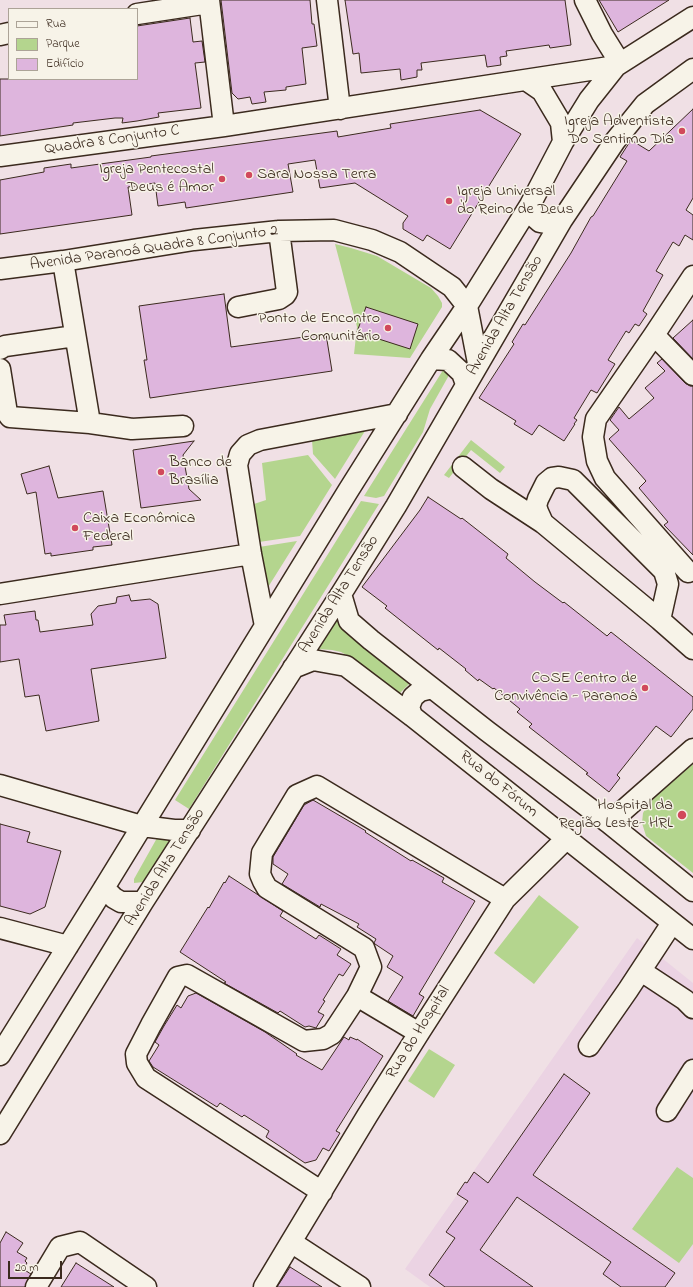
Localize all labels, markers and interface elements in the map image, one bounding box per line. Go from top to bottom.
legend [8,8,138,80]
text: Rua [46,15,66,33]
text: Parque [46,35,80,53]
text: Edifício [46,55,84,73]
place label: Igreja Adventista Do Sentimo Dia [564,112,674,150]
street label: Quadra 8 Conjunto C [43,122,181,160]
marker: Igreja Adventista Do Sentimo Dia [677,126,687,136]
place label: Igreja Pentecostal Deus é Amor [99,160,214,198]
place label: Sara Nossa Terra [257,165,376,185]
marker: Sara Nossa Terra [244,170,254,180]
marker: Igreja Pentecostal Deus é Amor [217,174,227,184]
place label: Igreja Universal do Reino de Deus [457,182,574,220]
marker: Igreja Universal do Reino de Deus [444,196,454,206]
street label: Avenida Paranoá Quadra 8 Conjunto 2 [29,222,279,276]
street label: Avenida Alta Tensão [464,253,548,379]
place label: Ponto de Encontro Comunitário [258,309,380,347]
marker: Ponto de Encontro Comunitário [383,323,393,333]
place label: Banco de Brasília [169,453,232,491]
marker: Banco de Brasília [156,467,166,477]
place label: Caixa Econômica Federal [83,509,195,547]
marker: Caixa Econômica Federal [70,523,80,533]
street label: Avenida Alta Tensão [296,532,384,658]
place label: COSE Centro de Convivência - Paranoá [494,669,637,707]
marker: COSE Centro de Convivência - Paranoá [640,683,650,693]
street label: Rua do Fórum [455,747,541,823]
place label: Hospital da Região Leste- HRL [559,796,673,834]
street label: Avenida Alta Tensão [122,805,210,931]
marker: Hospital da Região Leste- HRL [676,809,688,821]
street label: Rua do Hospital [383,983,455,1083]
scale bar [10,1253,64,1279]
text: 20 m [15,1259,38,1277]

